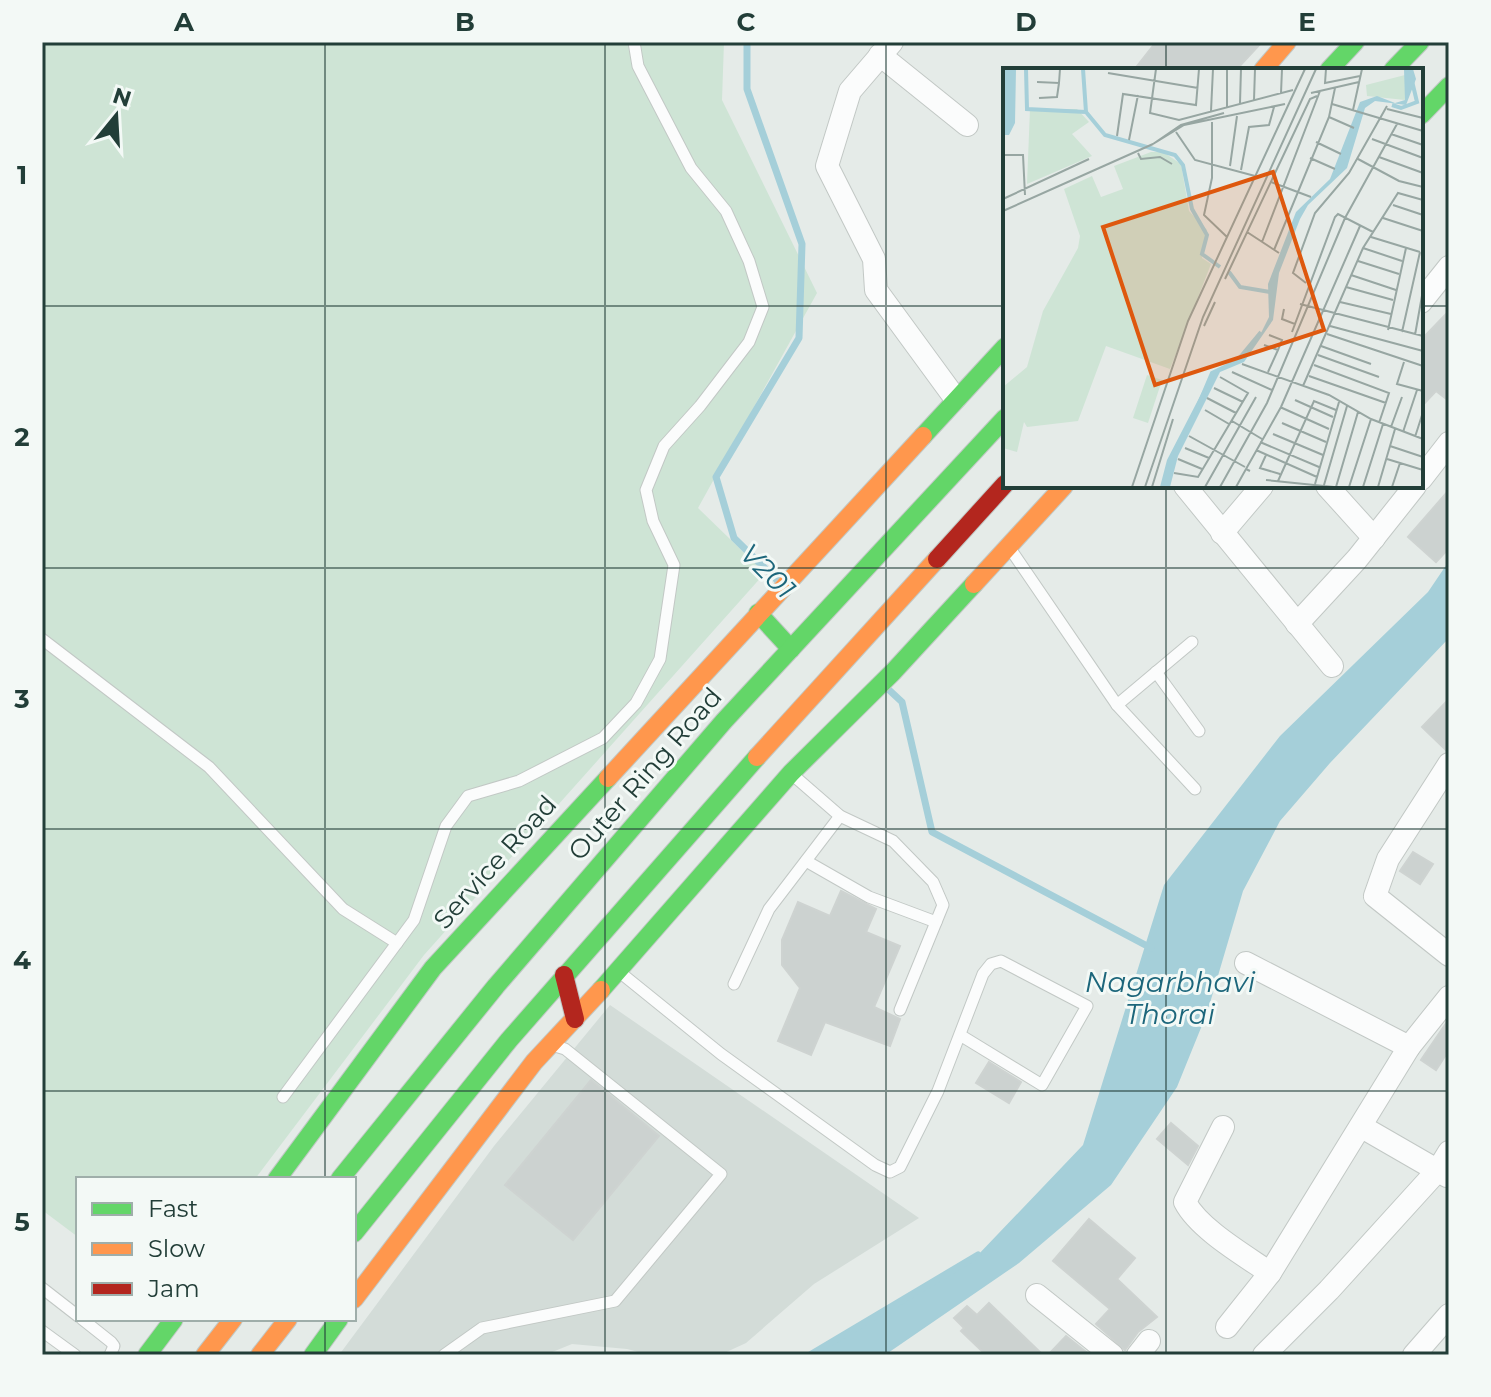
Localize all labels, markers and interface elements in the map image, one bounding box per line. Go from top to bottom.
text: A [173,6,195,38]
text: B [455,6,475,38]
text: C [737,6,756,38]
text: D [1015,6,1037,38]
text: E [1298,6,1316,38]
inset map [1003,68,1423,488]
north arrow [76,76,156,156]
text: N [109,82,135,113]
text: 1 [17,159,27,191]
text: 2 [14,421,30,453]
water label: V201 [733,536,803,606]
street label: Outer Ring Road [561,681,729,867]
text: 3 [13,683,30,715]
street label: Service Road [427,789,563,935]
text: 4 [13,944,31,976]
water label: Nagarbhavi Thorai [1085,965,1256,1031]
legend [76,1177,356,1321]
text: Fast [148,1194,199,1223]
text: 5 [14,1206,30,1238]
text: Slow [148,1234,205,1263]
text: Jam [147,1274,200,1303]

